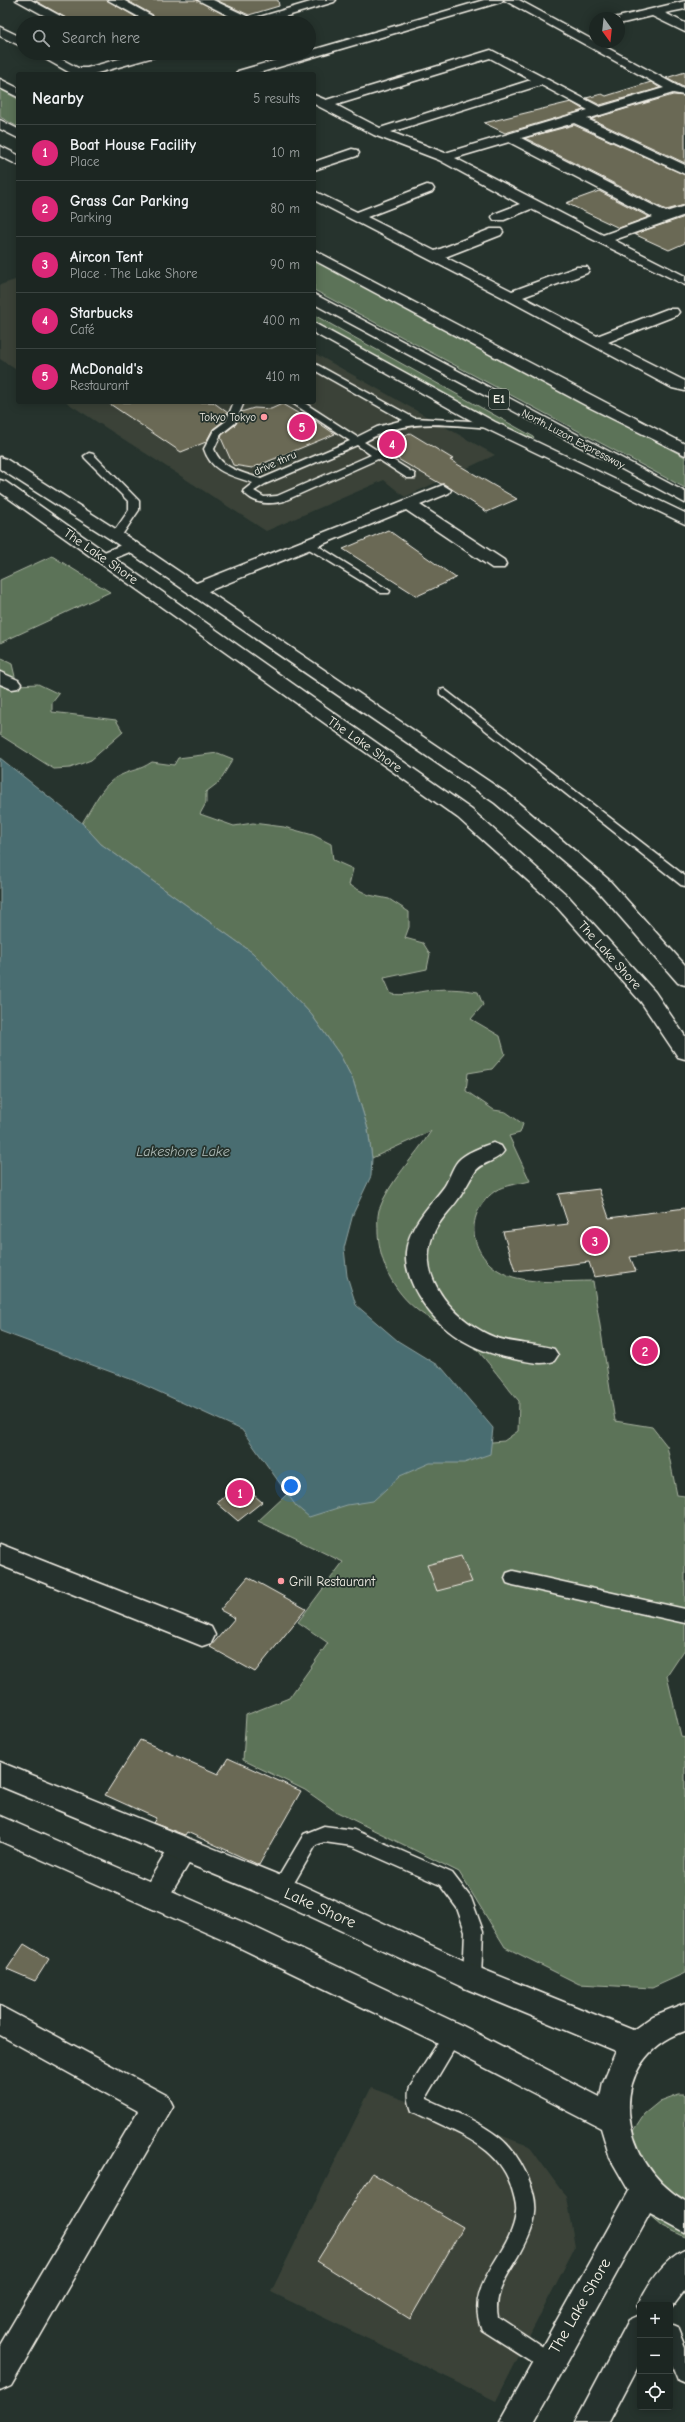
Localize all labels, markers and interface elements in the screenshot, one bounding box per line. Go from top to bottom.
north arrow [589,12,625,48]
search box [16,16,316,60]
icon: search [30,27,52,49]
text: Search here [62,29,140,47]
text: Nearby [32,89,83,108]
text: 5 results [253,91,300,106]
text: Boat House Facility [70,136,196,154]
text: 1 [42,145,48,160]
text: 10 m [272,145,300,160]
text: Place [70,154,100,169]
text: Grass Car Parking [70,192,189,210]
text: 2 [42,201,48,216]
text: 80 m [270,201,300,216]
text: Parking [70,210,112,225]
text: Aircon Tent [70,248,143,266]
text: 3 [42,257,48,272]
text: 90 m [270,257,300,272]
text: Place · The Lake Shore [70,266,198,281]
text: Starbucks [70,304,133,322]
text: 4 [42,313,48,328]
text: 400 m [263,313,300,328]
text: Café [70,322,94,337]
text: McDonald's [70,360,143,378]
text: 5 [42,369,48,384]
text: 410 m [266,369,300,384]
text: Restaurant [70,378,129,393]
road number: E1 [489,389,509,409]
street label: North Luzon Expressway [519,406,627,472]
place label: Tokyo Tokyo [199,411,256,424]
marker: Tokyo Tokyo [259,412,269,422]
pin: 5 [289,412,315,442]
pin: 4 [379,429,405,459]
street label: drive thru [252,448,298,478]
street label: The Lake Shore [61,525,141,587]
street label: The Lake Shore [325,713,405,775]
street label: The Lake Shore [575,918,645,993]
water label: Lakeshore Lake [136,1143,230,1160]
pin: 3 [582,1226,608,1256]
pin: 2 [632,1336,658,1366]
your location [281,1476,301,1496]
pin: 1 [227,1478,253,1508]
place label: Grill Restaurant [289,1574,376,1589]
marker: Grill Restaurant [276,1576,286,1586]
street label: Lake Shore [281,1884,359,1932]
street label: The Lake Shore [545,2255,615,2357]
map controls [637,2302,673,2410]
button: + [637,2302,673,2338]
button: − [637,2338,673,2374]
button: locate [637,2374,673,2410]

